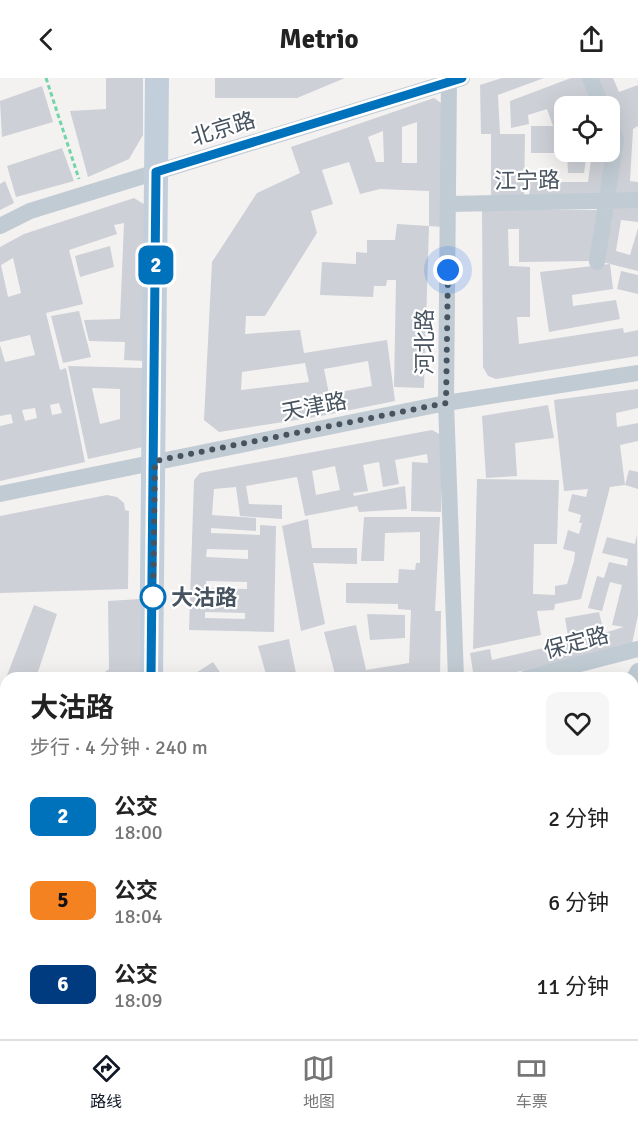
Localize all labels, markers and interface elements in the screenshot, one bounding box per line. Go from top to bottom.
icon: back [30,23,63,56]
text: Metrio [279,23,359,56]
icon: share [575,23,608,56]
map controls [554,96,620,162]
button: locate [554,96,620,162]
street label: 北京路 [188,106,259,151]
street label: 江宁路 [494,166,560,195]
line badge: 2 [136,246,176,285]
text: 2 [150,252,162,278]
your location [433,255,463,285]
street label: 河北路 [411,309,438,375]
street label: 天津路 [279,387,349,426]
marker: 大沽路 [140,584,166,610]
place label: 大沽路 [171,584,237,611]
street label: 保定路 [541,621,612,664]
text: 大沽路 [30,691,114,725]
button: heart [546,692,609,755]
text: 步行 · 4 分钟 · 240 m [30,735,208,760]
text: 公交 [114,793,158,820]
text: 2 [57,803,69,829]
text: 2 分钟 [548,805,609,832]
text: 18:00 [114,820,163,845]
text: 公交 [114,877,158,904]
text: 5 [57,887,69,913]
text: 6 分钟 [548,889,609,916]
text: 18:04 [114,904,163,929]
text: 公交 [114,961,158,988]
text: 6 [57,971,69,997]
text: 11 分钟 [536,973,609,1000]
text: 18:09 [114,988,163,1013]
tab: 路线 [90,1052,123,1112]
tab: 地图 [302,1052,335,1112]
tab: 车票 [515,1052,548,1112]

